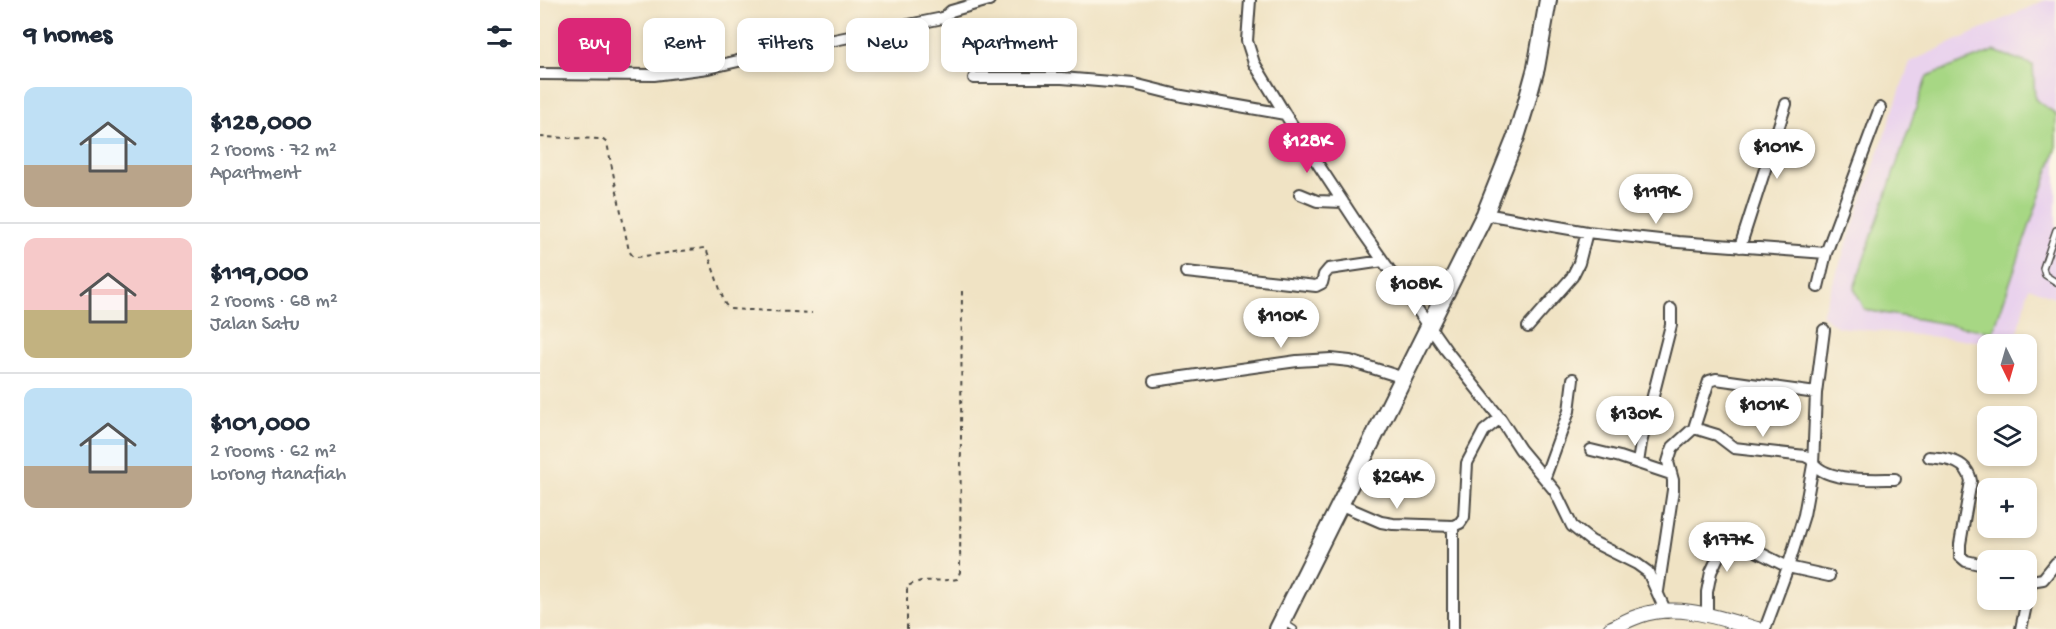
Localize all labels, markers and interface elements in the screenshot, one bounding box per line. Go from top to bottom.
chip: Buy [558,18,631,72]
chip: Rent [643,18,725,72]
chip: Filters [737,18,834,72]
chip: New [846,18,929,72]
chip: Apartment [941,18,1077,72]
icon: filters [483,20,516,53]
text: 9 homes [24,21,112,52]
text: $128,000 [210,109,312,140]
icon: home [72,111,144,183]
pin: $128K [1265,123,1349,174]
pin: $101K [1735,129,1819,180]
text: $128K [1283,131,1331,154]
text: $101K [1753,137,1801,160]
text: 2 rooms · 72 m² [210,140,337,163]
text: Apartment [210,163,300,186]
pin: $119K [1614,174,1698,225]
text: $119K [1633,182,1679,205]
text: $119,000 [210,260,308,291]
icon: home [72,262,144,334]
pin: $108K [1373,266,1457,317]
text: $108K [1390,274,1440,297]
text: 2 rooms · 68 m² [210,291,338,314]
pin: $110K [1239,298,1323,349]
text: $110K [1257,306,1305,329]
text: Jalan Satu [210,314,299,337]
north arrow [1977,334,2037,394]
map controls [1977,334,2037,610]
pin: $101K [1721,387,1805,438]
text: $101K [1739,395,1787,418]
pin: $130K [1593,396,1677,447]
text: $130K [1610,404,1660,427]
button: layers [1977,406,2037,466]
text: $101,000 [210,410,310,441]
icon: home [72,412,144,484]
text: 2 rooms · 62 m² [210,441,337,464]
pin: $264K [1355,459,1439,510]
text: Lorong Hanafiah [210,464,346,487]
text: $264K [1372,467,1422,490]
button: + [1977,478,2037,538]
pin: $177K [1685,522,1769,573]
text: $177K [1703,530,1751,553]
button: − [1977,550,2037,610]

